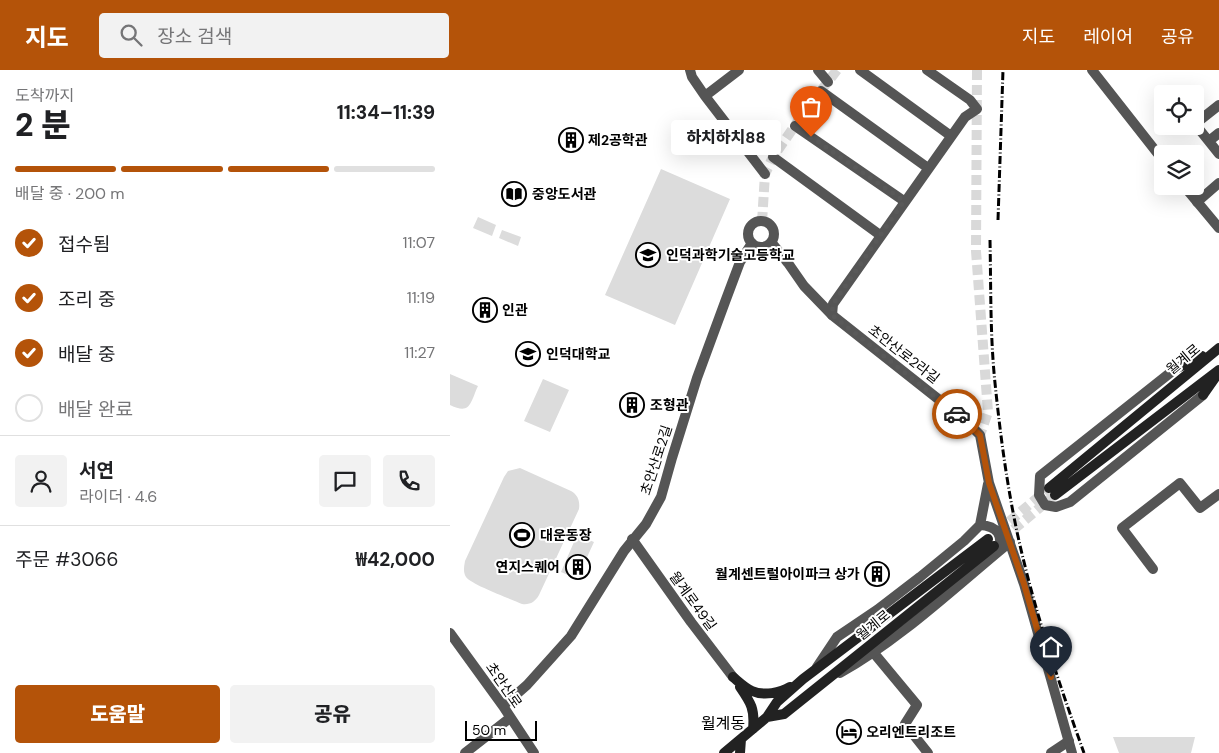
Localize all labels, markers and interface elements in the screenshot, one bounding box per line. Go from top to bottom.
search box [99,13,449,58]
icon: search [117,21,145,49]
text: 지도 [25,22,69,53]
text: 장소 검색 [157,24,232,49]
text: 지도 [1022,25,1055,49]
text: 레이어 [1083,25,1133,49]
text: 공유 [1161,25,1194,49]
text: 도착까지 [15,85,74,106]
map controls [1154,85,1204,195]
button: locate [1154,85,1204,135]
pin [790,86,832,137]
icon: bag [797,93,825,121]
text: 11:34–11:39 [337,100,435,125]
text: 2 분 [15,104,70,146]
callout: 하치하치88 [671,120,781,154]
building icon: 제2공학관 [558,127,584,153]
text: 하치하치88 [686,127,766,148]
place label: 제2공학관 [588,131,648,149]
button: layers [1154,145,1204,195]
library icon: 중앙도서관 [501,181,527,207]
text: 배달 중 · 200 m [15,183,125,204]
place label: 중앙도서관 [532,185,597,203]
icon: check [15,229,43,257]
text: 접수됨 [58,232,110,257]
text: 11:07 [403,232,435,253]
school or university icon: 인덕과학기술고등학교 [635,242,661,268]
place label: 인덕과학기술고등학교 [666,246,795,264]
icon: check [15,284,43,312]
text: 조리 중 [58,287,116,312]
text: 11:19 [407,287,435,308]
building icon: 인관 [472,297,498,323]
place label: 인관 [502,301,528,319]
street label: 초안산로2라길 [865,321,943,387]
icon: check [15,339,43,367]
street label: 월계로 [1162,340,1204,378]
school or university icon: 인덕대학교 [515,341,541,367]
text: 배달 중 [58,342,116,367]
text: 11:27 [404,342,435,363]
place label: 인덕대학교 [546,345,611,363]
courier [932,389,982,439]
building icon: 조형관 [619,392,645,418]
place label: 조형관 [650,396,689,414]
text: 배달 완료 [58,397,133,422]
icon: car [943,400,971,428]
street label: 초안산로2길 [636,423,676,497]
button: person [15,455,67,507]
button: chat [319,455,371,507]
button: phone [383,455,435,507]
text: 서연 [79,458,114,483]
text: 라이더 · 4.6 [79,486,157,507]
sports icon: 대운동장 [509,522,535,548]
place label: 대운동장 [540,526,592,544]
text: 주문 #3066 [15,547,118,572]
text: ₩42,000 [356,547,435,572]
building icon: 연지스퀘어 [565,554,591,580]
place label: 연지스퀘어 [496,558,560,576]
building icon: 월계센트럴아이파크 상가 [864,561,890,587]
place label: 월계센트럴아이파크 상가 [715,565,860,583]
street label: 월계로49길 [665,568,721,634]
street label: 월계로 [852,606,894,644]
pin [1030,626,1072,677]
icon: home [1037,633,1065,661]
street label: 초안산로 [482,659,526,711]
button: 도움말 [15,685,220,743]
button: 공유 [230,685,435,743]
district label: 월계동 [701,713,745,734]
scale bar [465,718,538,741]
hotel icon: 오리엔트리조트 [836,719,862,745]
text: 50 m [472,721,506,739]
place label: 오리엔트리조트 [866,723,956,741]

